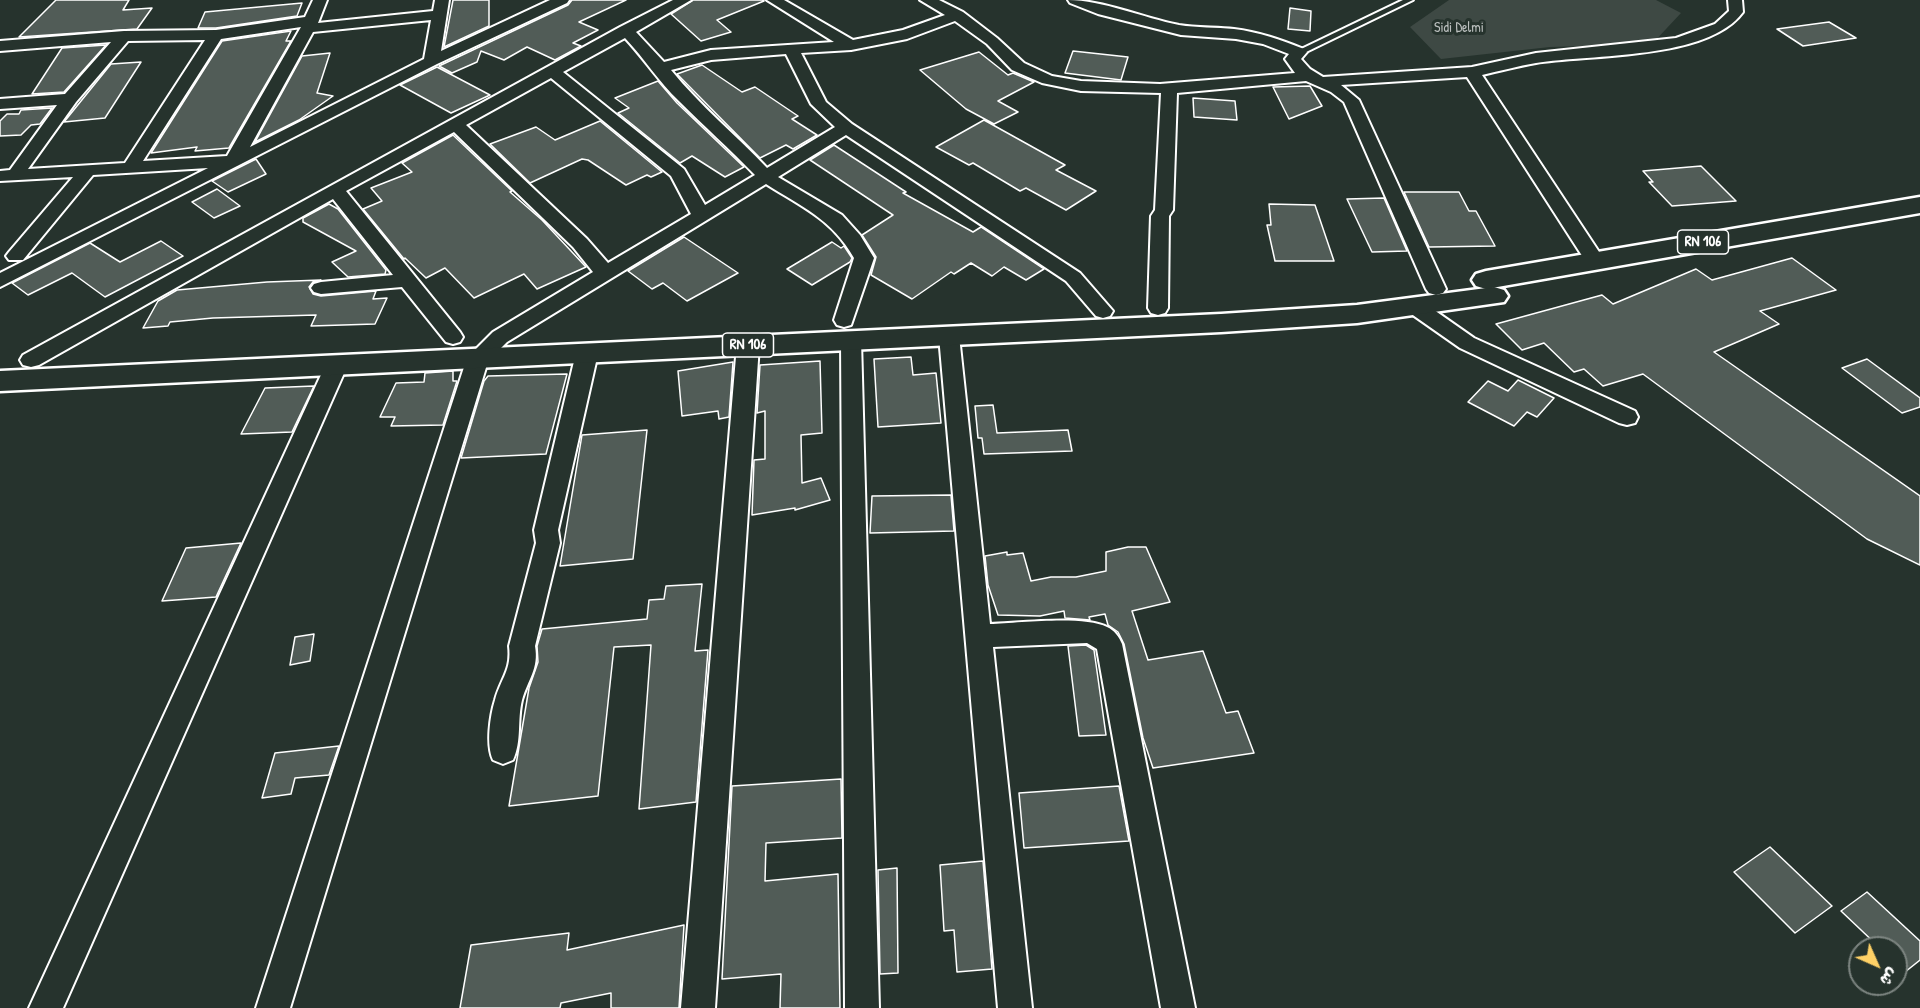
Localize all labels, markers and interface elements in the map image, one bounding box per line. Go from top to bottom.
park label: Sidi Delmi [1434,20,1484,36]
road number: RN 106 [1678,230,1728,254]
road number: RN 106 [722,333,774,357]
north arrow [1848,936,1908,996]
text: ش [1875,963,1903,991]

